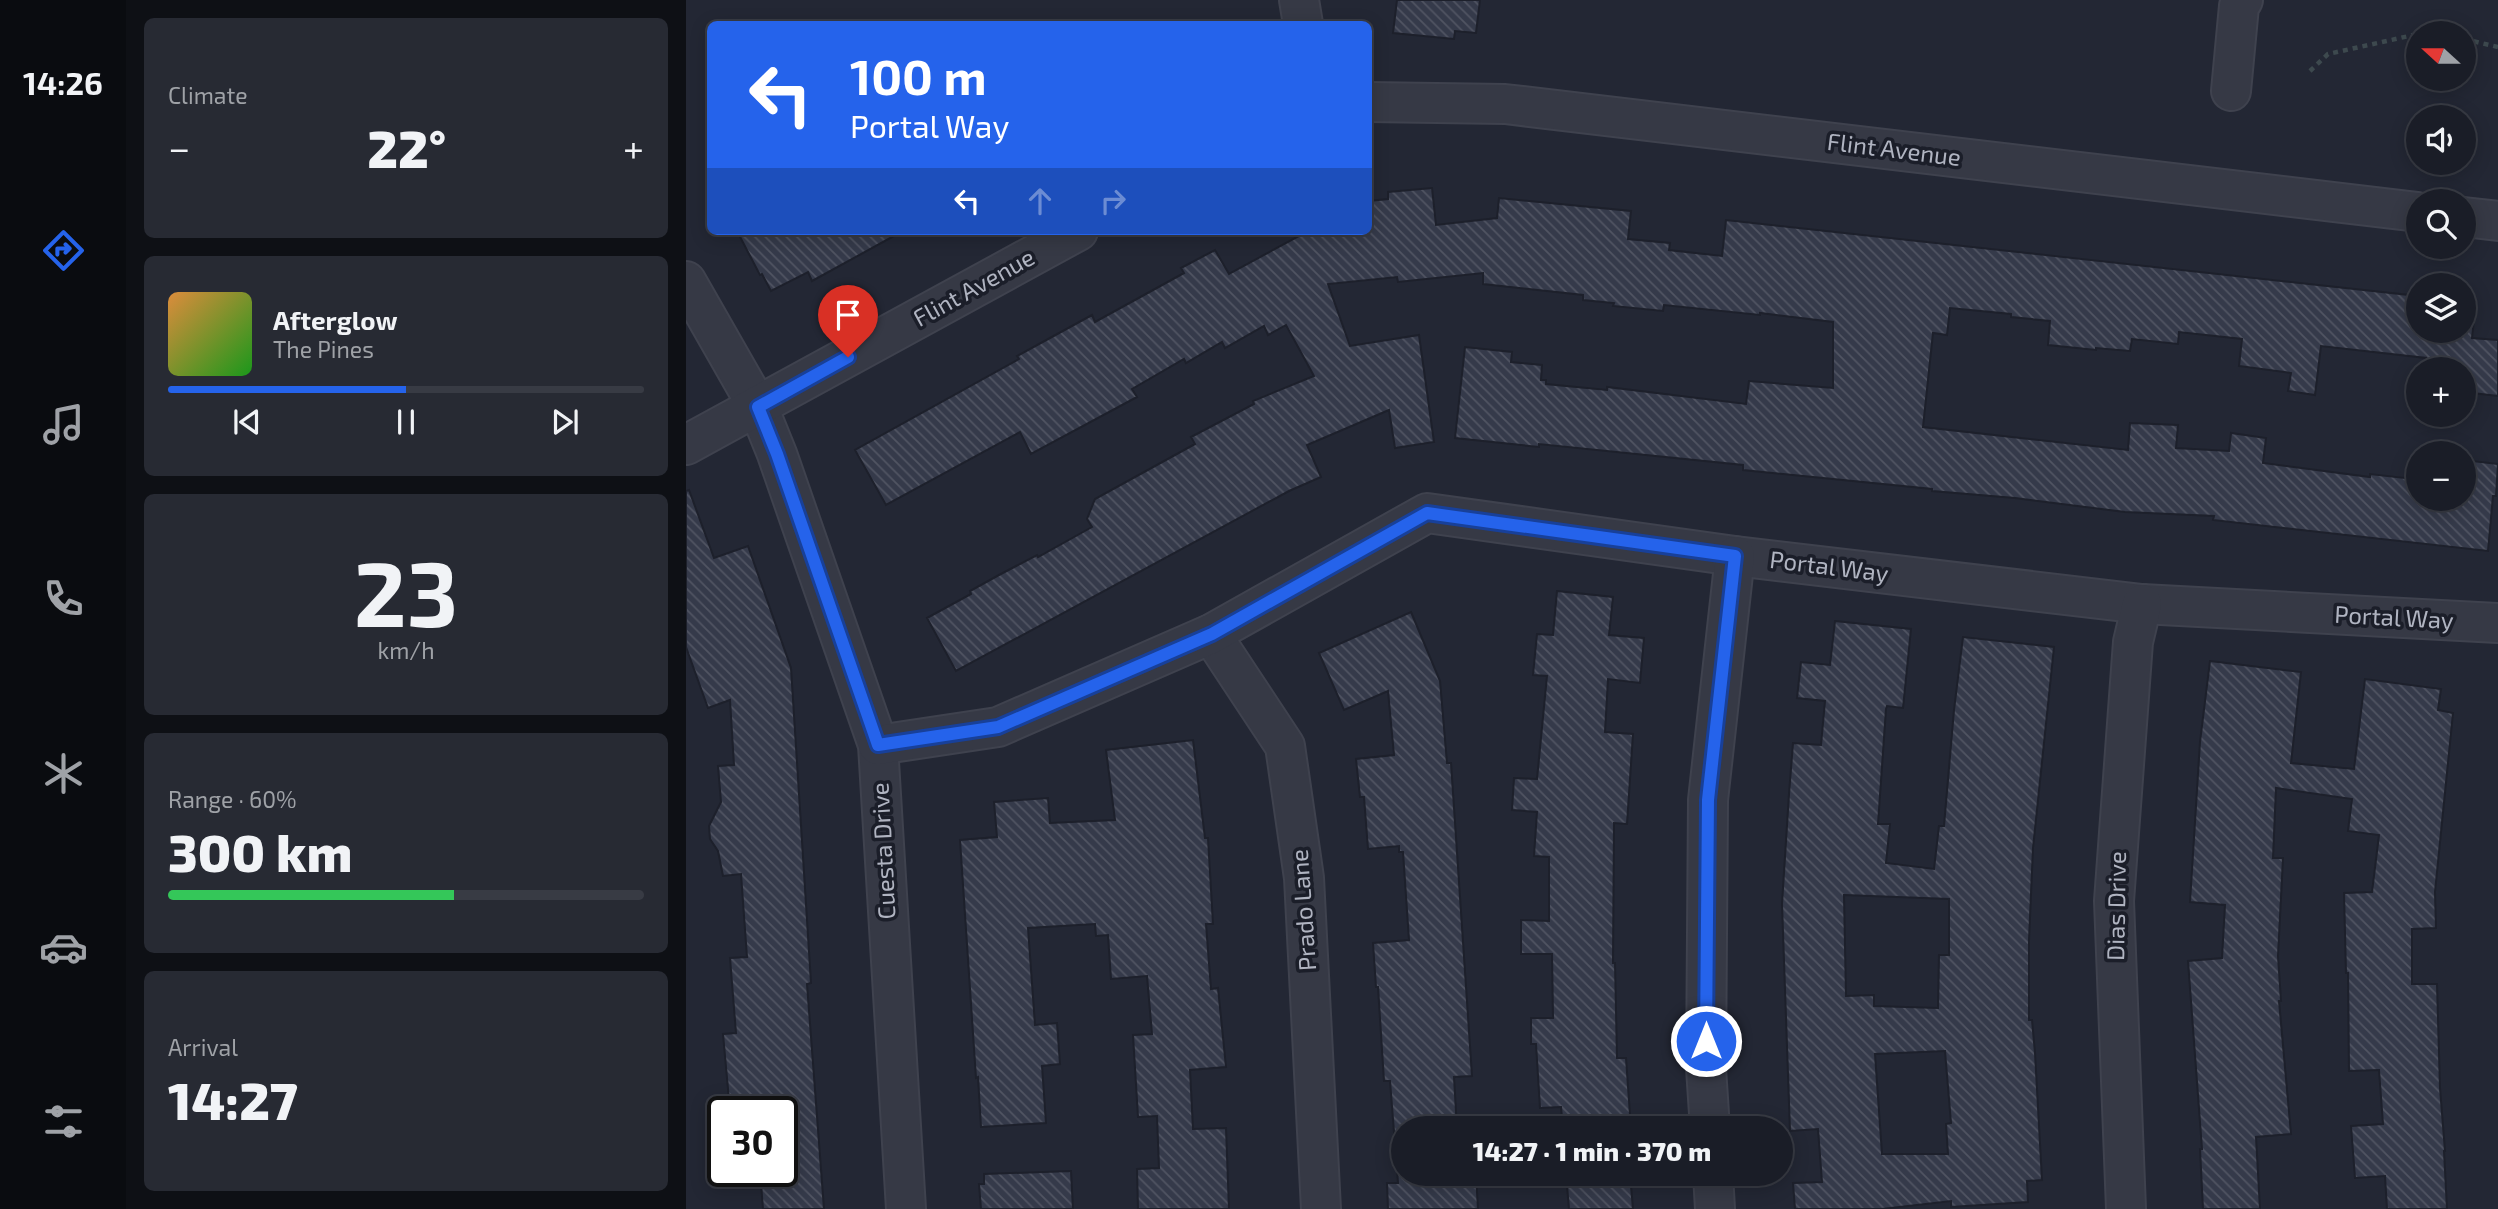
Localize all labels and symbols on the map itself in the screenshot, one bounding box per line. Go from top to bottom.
north arrow [2406,21,2476,91]
street label: Flint Avenue [1826,126,1963,171]
street label: Flint Avenue [908,241,1039,332]
pin [818,285,878,357]
street label: Portal Way [1768,544,1891,587]
street label: Portal Way [2334,599,2455,634]
street label: Cuesta Drive [864,782,901,920]
street label: Prado Lane [1284,848,1321,972]
street label: Dias Drive [2100,851,2131,961]
position arrow [1669,1004,1743,1078]
speed limit sign: 30 [707,1096,798,1187]

